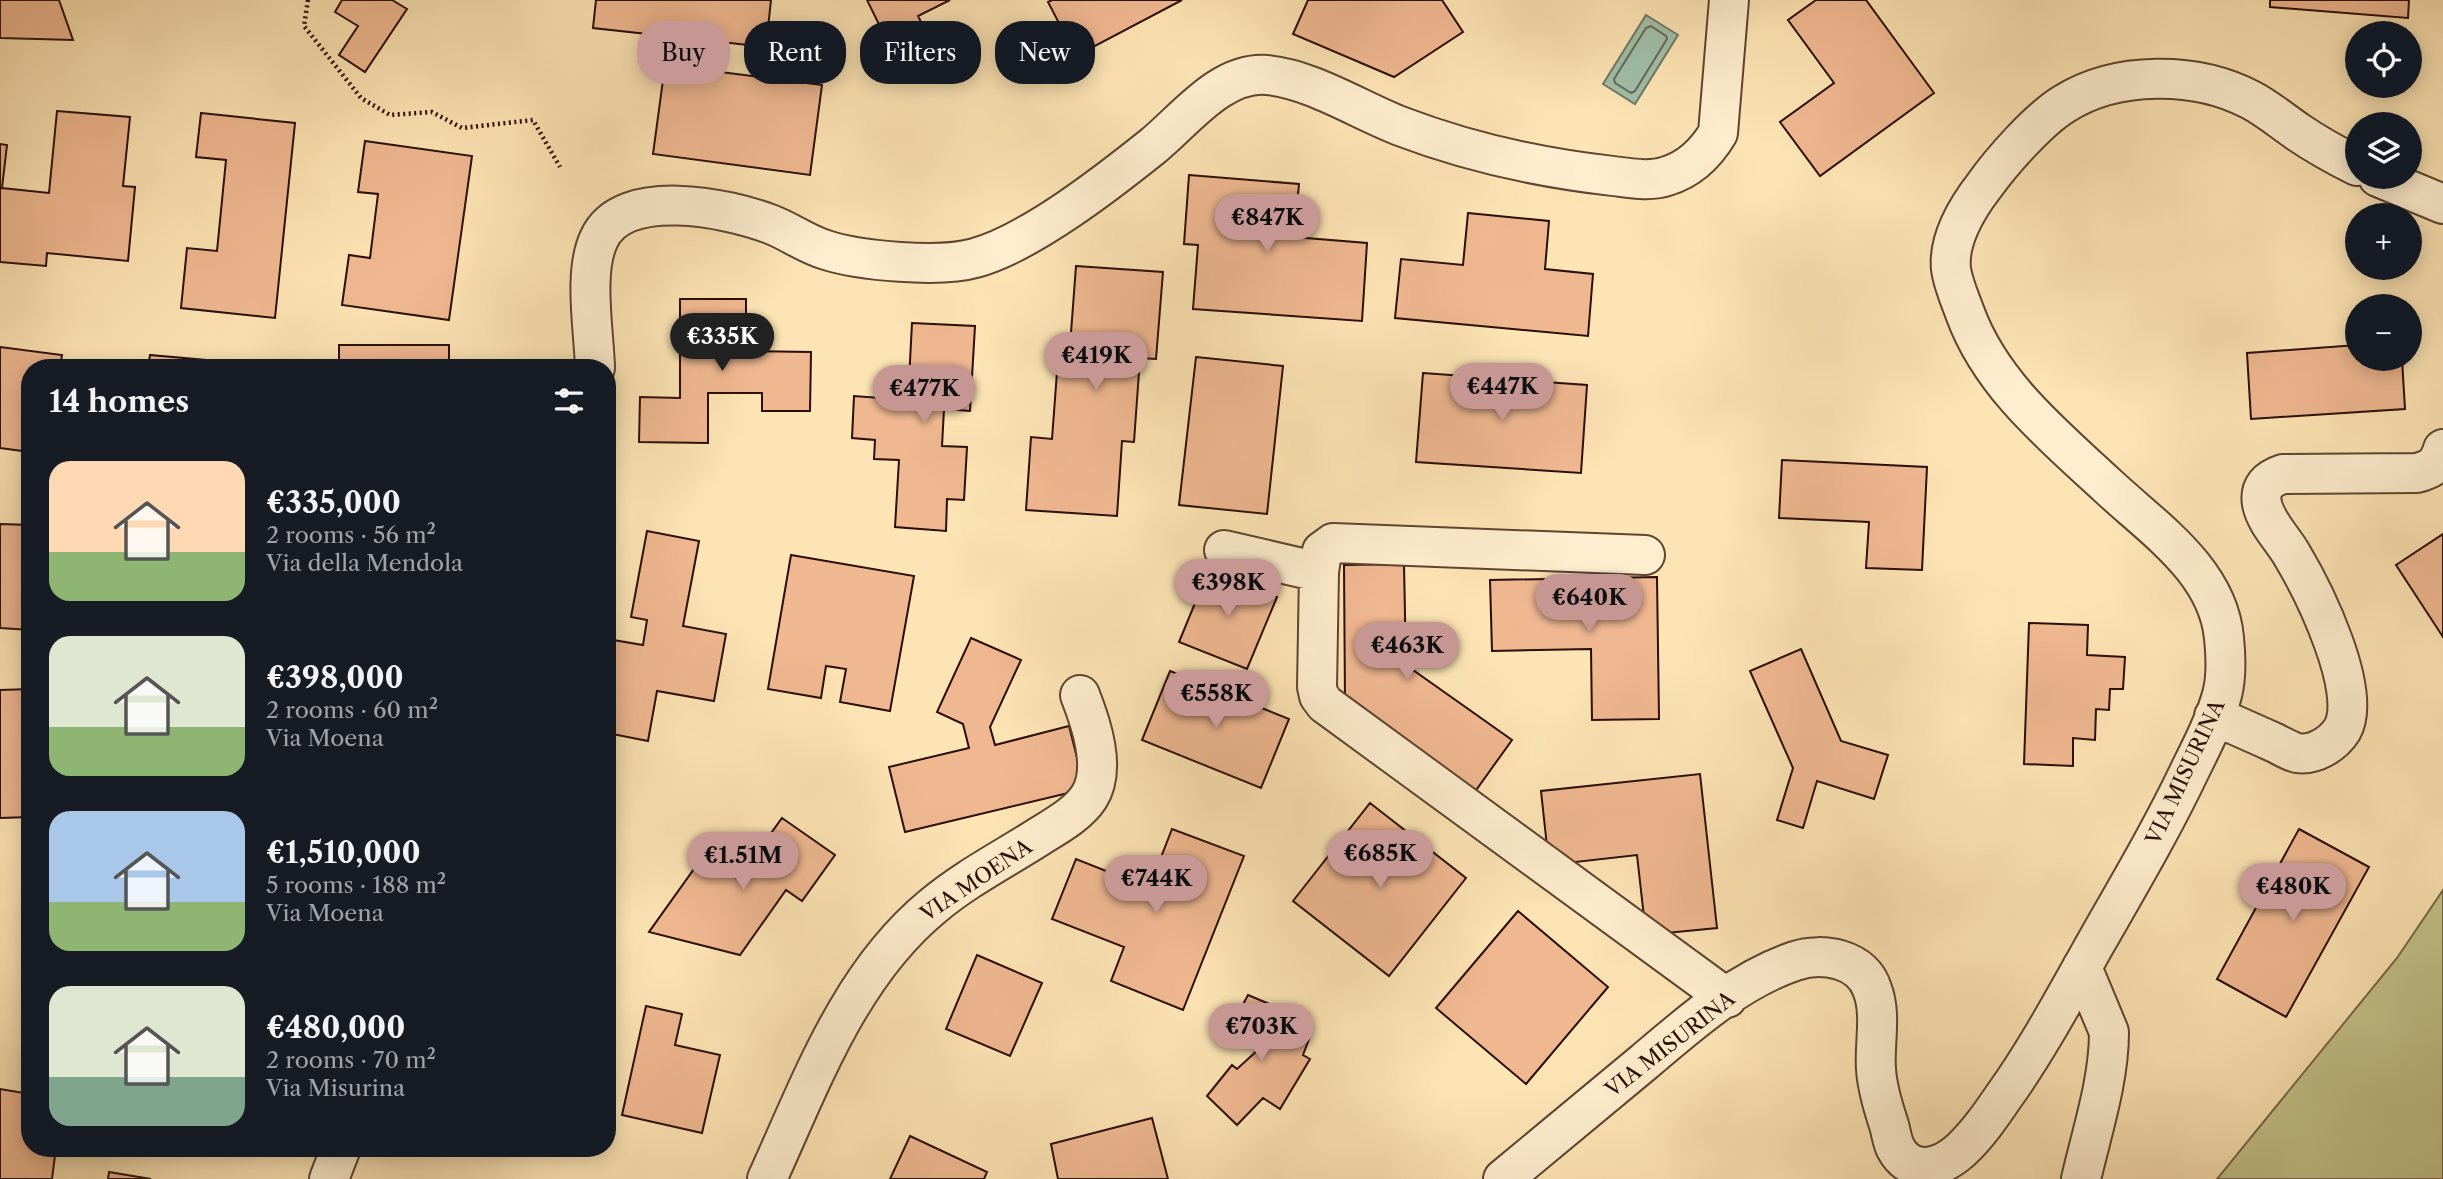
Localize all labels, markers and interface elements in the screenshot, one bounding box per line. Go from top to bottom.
chip: Buy [637,21,730,84]
chip: Rent [744,21,846,84]
chip: Filters [860,21,981,84]
chip: New [995,21,1095,84]
map controls [2345,21,2422,371]
button: locate [2345,21,2422,98]
button: layers [2345,112,2422,189]
pin: €847K [1218,194,1316,254]
text: €847K [1231,203,1303,231]
button: + [2345,203,2422,280]
button: − [2345,294,2422,371]
pin: €335K [673,314,771,373]
text: €335K [686,322,758,350]
pin: €419K [1047,332,1145,392]
text: €419K [1061,341,1131,369]
pin: €447K [1453,364,1551,423]
pin: €477K [875,366,973,425]
text: €447K [1466,372,1538,400]
text: €477K [889,374,959,402]
icon: filters [550,382,588,420]
text: 14 homes [49,383,189,420]
text: €335,000 [266,484,401,521]
icon: home [105,489,189,573]
text: 2 rooms · 56 m² [266,521,436,549]
text: Via della Mendola [266,549,463,577]
pin: €398K [1179,560,1277,619]
text: €398K [1191,568,1265,596]
pin: €640K [1540,574,1638,634]
text: €640K [1551,583,1627,611]
pin: €463K [1358,622,1456,682]
text: €463K [1370,631,1444,659]
text: €398,000 [266,659,404,696]
icon: home [105,664,189,748]
pin: €558K [1167,670,1265,730]
text: €558K [1180,679,1252,707]
street label: VIA MISURINA [2140,695,2230,850]
text: 2 rooms · 60 m² [266,696,438,724]
text: Via Moena [266,724,384,752]
pin: €685K [1331,830,1429,890]
pin: €1.51M [686,832,800,892]
street label: VIA MOENA [915,833,1037,927]
text: €1,510,000 [266,834,421,871]
icon: home [105,839,189,923]
text: €685K [1343,839,1417,867]
text: €1.51M [704,841,782,869]
pin: €744K [1107,856,1205,915]
text: €744K [1120,864,1192,892]
pin: €480K [2244,864,2342,923]
text: 5 rooms · 188 m² [266,871,446,899]
text: €480K [2255,872,2331,900]
text: Via Moena [266,899,384,927]
street label: VIA MISURINA [1600,985,1740,1103]
pin: €703K [1212,1004,1310,1063]
text: €480,000 [266,1009,405,1046]
text: €703K [1225,1012,1297,1040]
icon: home [105,1014,189,1098]
text: 2 rooms · 70 m² [266,1046,436,1074]
text: Via Misurina [266,1074,405,1102]

